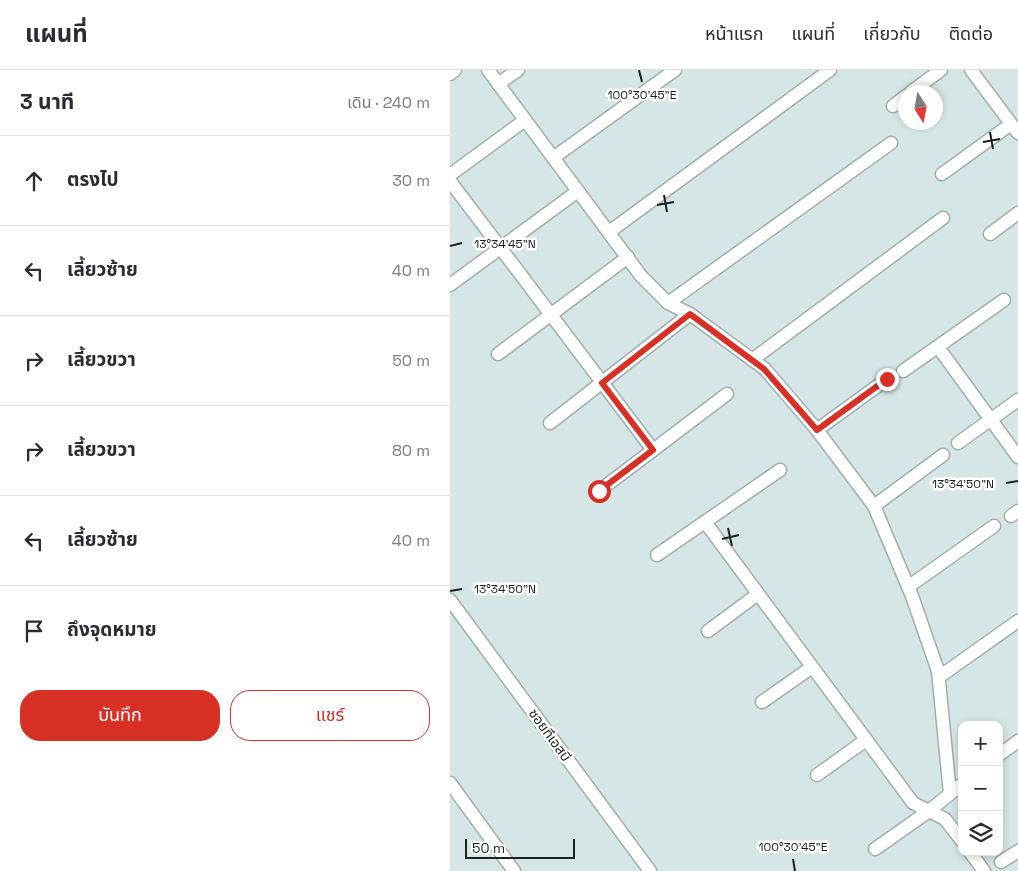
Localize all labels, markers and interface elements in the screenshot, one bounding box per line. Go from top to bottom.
text: แผนที่ [25,18,88,49]
text: หน้าแรก [705,22,763,45]
text: แผนที่ [791,22,835,45]
text: เกี่ยวกับ [863,22,921,45]
text: ติดต่อ [949,22,993,45]
north arrow [898,85,943,130]
text: 100°30'45"E [608,87,677,103]
text: 3 นาที [20,88,74,115]
text: เดิน · 240 m [347,92,430,113]
icon: ahead [20,167,48,195]
text: ตรงไป [67,167,119,192]
text: 30 m [392,170,430,191]
text: 13°34'45"N [474,236,536,252]
icon: left [20,257,48,285]
text: เลี้ยวซ้าย [67,257,138,282]
text: 40 m [392,260,430,281]
icon: right [20,347,48,375]
text: เลี้ยวขวา [67,347,136,372]
text: 50 m [392,350,430,371]
route end [876,368,899,391]
icon: right [20,437,48,465]
text: เลี้ยวขวา [67,437,136,462]
text: 80 m [392,440,430,461]
text: 13°34'50"N [932,476,994,492]
route start [588,480,611,503]
icon: left [20,527,48,555]
text: เลี้ยวซ้าย [67,527,138,552]
text: 40 m [392,530,430,551]
text: 13°34'50"N [474,581,536,597]
icon: arrive [20,617,48,645]
text: ถึงจุดหมาย [67,617,157,642]
button: บันทึก [20,690,220,741]
button: แชร์ [230,690,430,741]
street label: ซอยทีเอสบี [525,705,575,765]
map controls [958,721,1003,856]
button: + [958,721,1003,766]
button: − [958,766,1003,811]
button: layers [958,811,1003,856]
scale bar [465,836,575,859]
text: 50 m [472,839,505,857]
text: 100°30'45"E [759,839,828,855]

